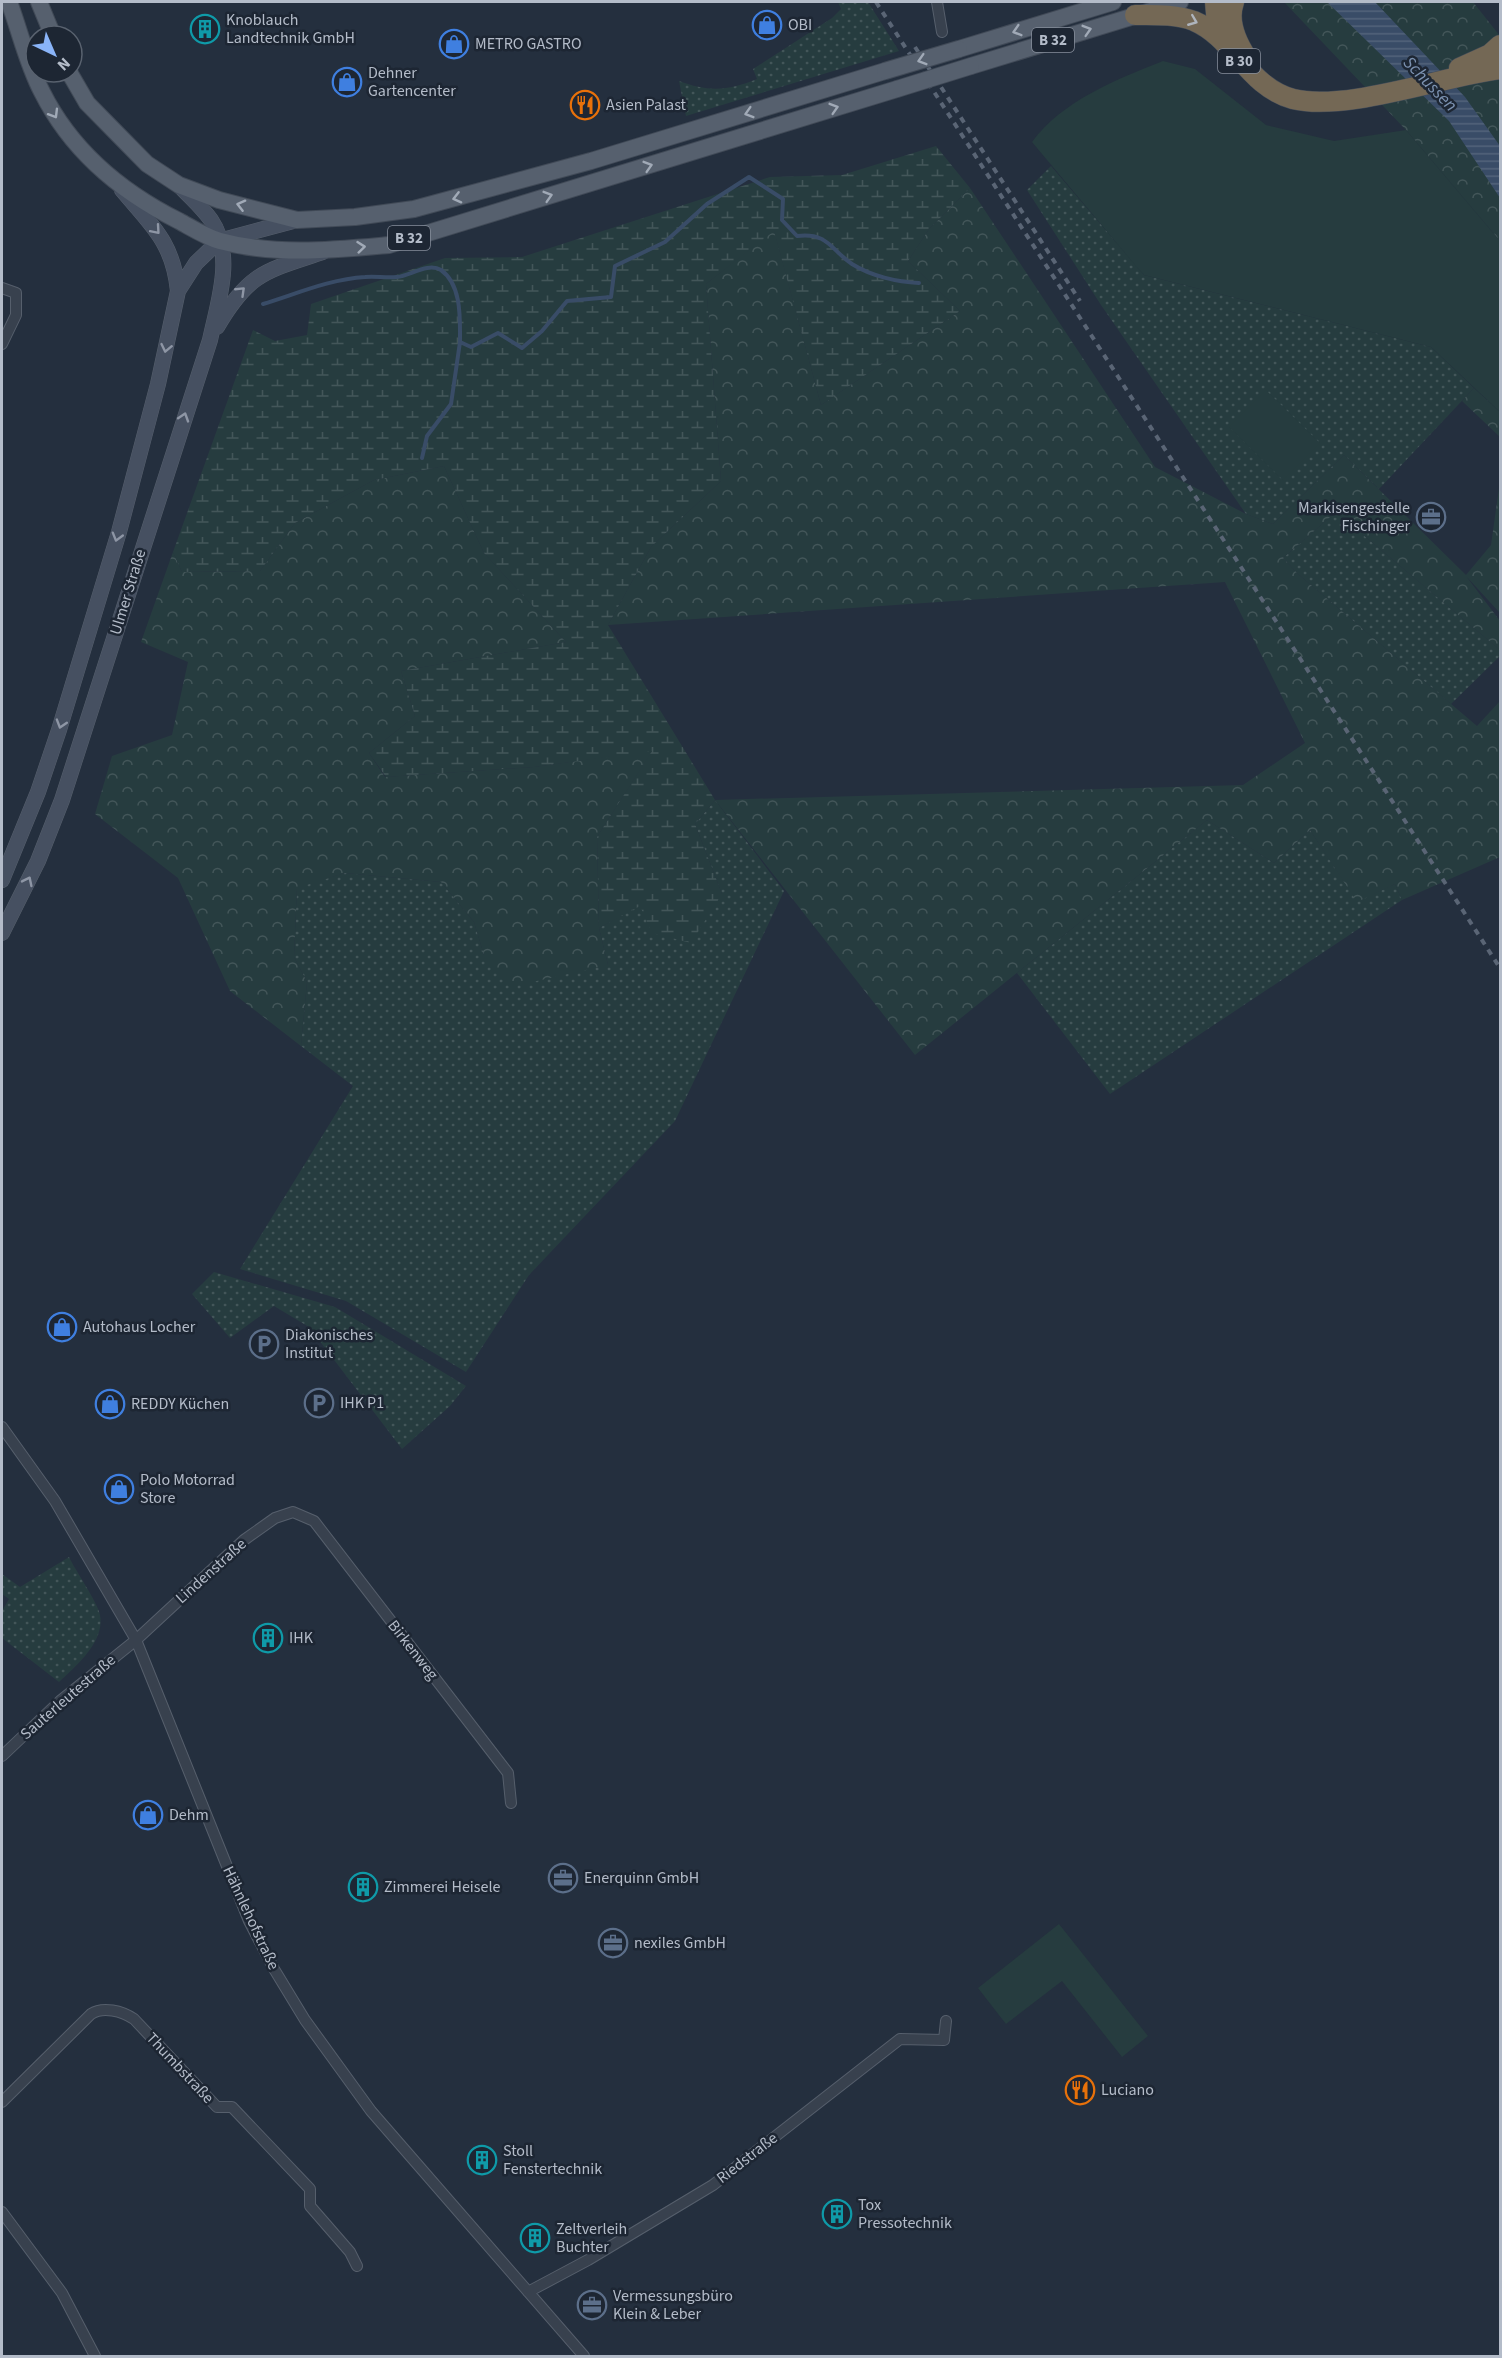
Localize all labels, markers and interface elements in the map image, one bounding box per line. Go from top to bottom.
place label: Knoblauch Landtechnik GmbH [226,9,355,49]
shop icon: OBI [751,9,783,41]
building icon: Knoblauch Landtechnik GmbH [189,13,221,45]
place label: OBI [788,14,812,36]
one-way arrow [1186,14,1197,26]
one-way arrow [1012,23,1023,36]
north arrow [24,24,84,84]
one-way arrow [1081,25,1092,37]
shop icon: METRO GASTRO [438,28,470,60]
road number: B 32 [1032,28,1074,52]
place label: METRO GASTRO [475,33,582,55]
road number: B 30 [1218,49,1260,73]
water label: Schussen [1397,51,1463,117]
text: N [52,52,75,76]
one-way arrow [917,53,928,65]
place label: Dehner Gartencenter [368,62,456,102]
shop icon: Dehner Gartencenter [331,66,363,98]
restaurant icon: Asien Palast [569,89,601,121]
place label: Asien Palast [606,94,687,116]
one-way arrow [828,103,839,115]
one-way arrow [744,106,755,118]
one-way arrow [47,108,59,118]
one-way arrow [642,160,653,173]
one-way arrow [452,190,462,203]
one-way arrow [543,191,553,203]
one-way arrow [236,200,246,213]
one-way arrow [148,223,159,234]
road number: B 32 [388,226,430,250]
one-way arrow [356,241,365,254]
one-way arrow [234,287,245,298]
one-way arrow [160,343,173,353]
one-way arrow [177,412,189,423]
place label: Markisengestelle Fischinger [1298,497,1410,537]
office icon: Markisengestelle Fischinger [1415,501,1447,533]
one-way arrow [112,531,124,542]
street label: Ulmer Straße [105,547,151,637]
one-way arrow [56,718,68,729]
one-way arrow [21,877,33,888]
shop icon: Autohaus Locher [46,1311,78,1343]
place label: Autohaus Locher [83,1316,196,1338]
place label: Diakonisches Institut [285,1324,373,1364]
parking icon: Diakonisches Institut [248,1328,280,1360]
parking icon: IHK P1 [303,1387,335,1419]
shop icon: REDDY Küchen [94,1388,126,1420]
place label: IHK P1 [340,1392,384,1414]
place label: REDDY Küchen [131,1393,229,1415]
place label: Polo Motorrad Store [140,1469,235,1509]
shop icon: Polo Motorrad Store [103,1473,135,1505]
street label: Lindenstraße [171,1533,251,1609]
street label: Birkenweg [383,1615,443,1685]
building icon: IHK [252,1622,284,1654]
place label: IHK [289,1627,314,1649]
street label: Sauterleutestraße [15,1649,121,1745]
shop icon: Dehm [132,1799,164,1831]
place label: Dehm [169,1804,209,1826]
office icon: Enerquinn GmbH [547,1862,579,1894]
street label: Hähnlehofstraße [217,1863,285,1974]
place label: Enerquinn GmbH [584,1867,699,1889]
building icon: Zimmerei Heisele [347,1871,379,1903]
place label: Zimmerei Heisele [384,1876,501,1898]
office icon: nexiles GmbH [597,1927,629,1959]
place label: nexiles GmbH [634,1932,726,1954]
street label: Thumbstraße [141,2027,219,2109]
restaurant icon: Luciano [1064,2074,1096,2106]
place label: Luciano [1101,2079,1154,2101]
street label: Riedstraße [712,2127,782,2189]
place label: Stoll Fenstertechnik [503,2140,602,2180]
building icon: Stoll Fenstertechnik [466,2144,498,2176]
place label: Tox Pressotechnik [858,2194,952,2234]
building icon: Tox Pressotechnik [821,2198,853,2230]
place label: Zeltverleih Buchter [556,2218,627,2258]
building icon: Zeltverleih Buchter [519,2222,551,2254]
place label: Vermessungsbüro Klein & Leber [613,2285,733,2325]
office icon: Vermessungsbüro Klein & Leber [576,2289,608,2321]

